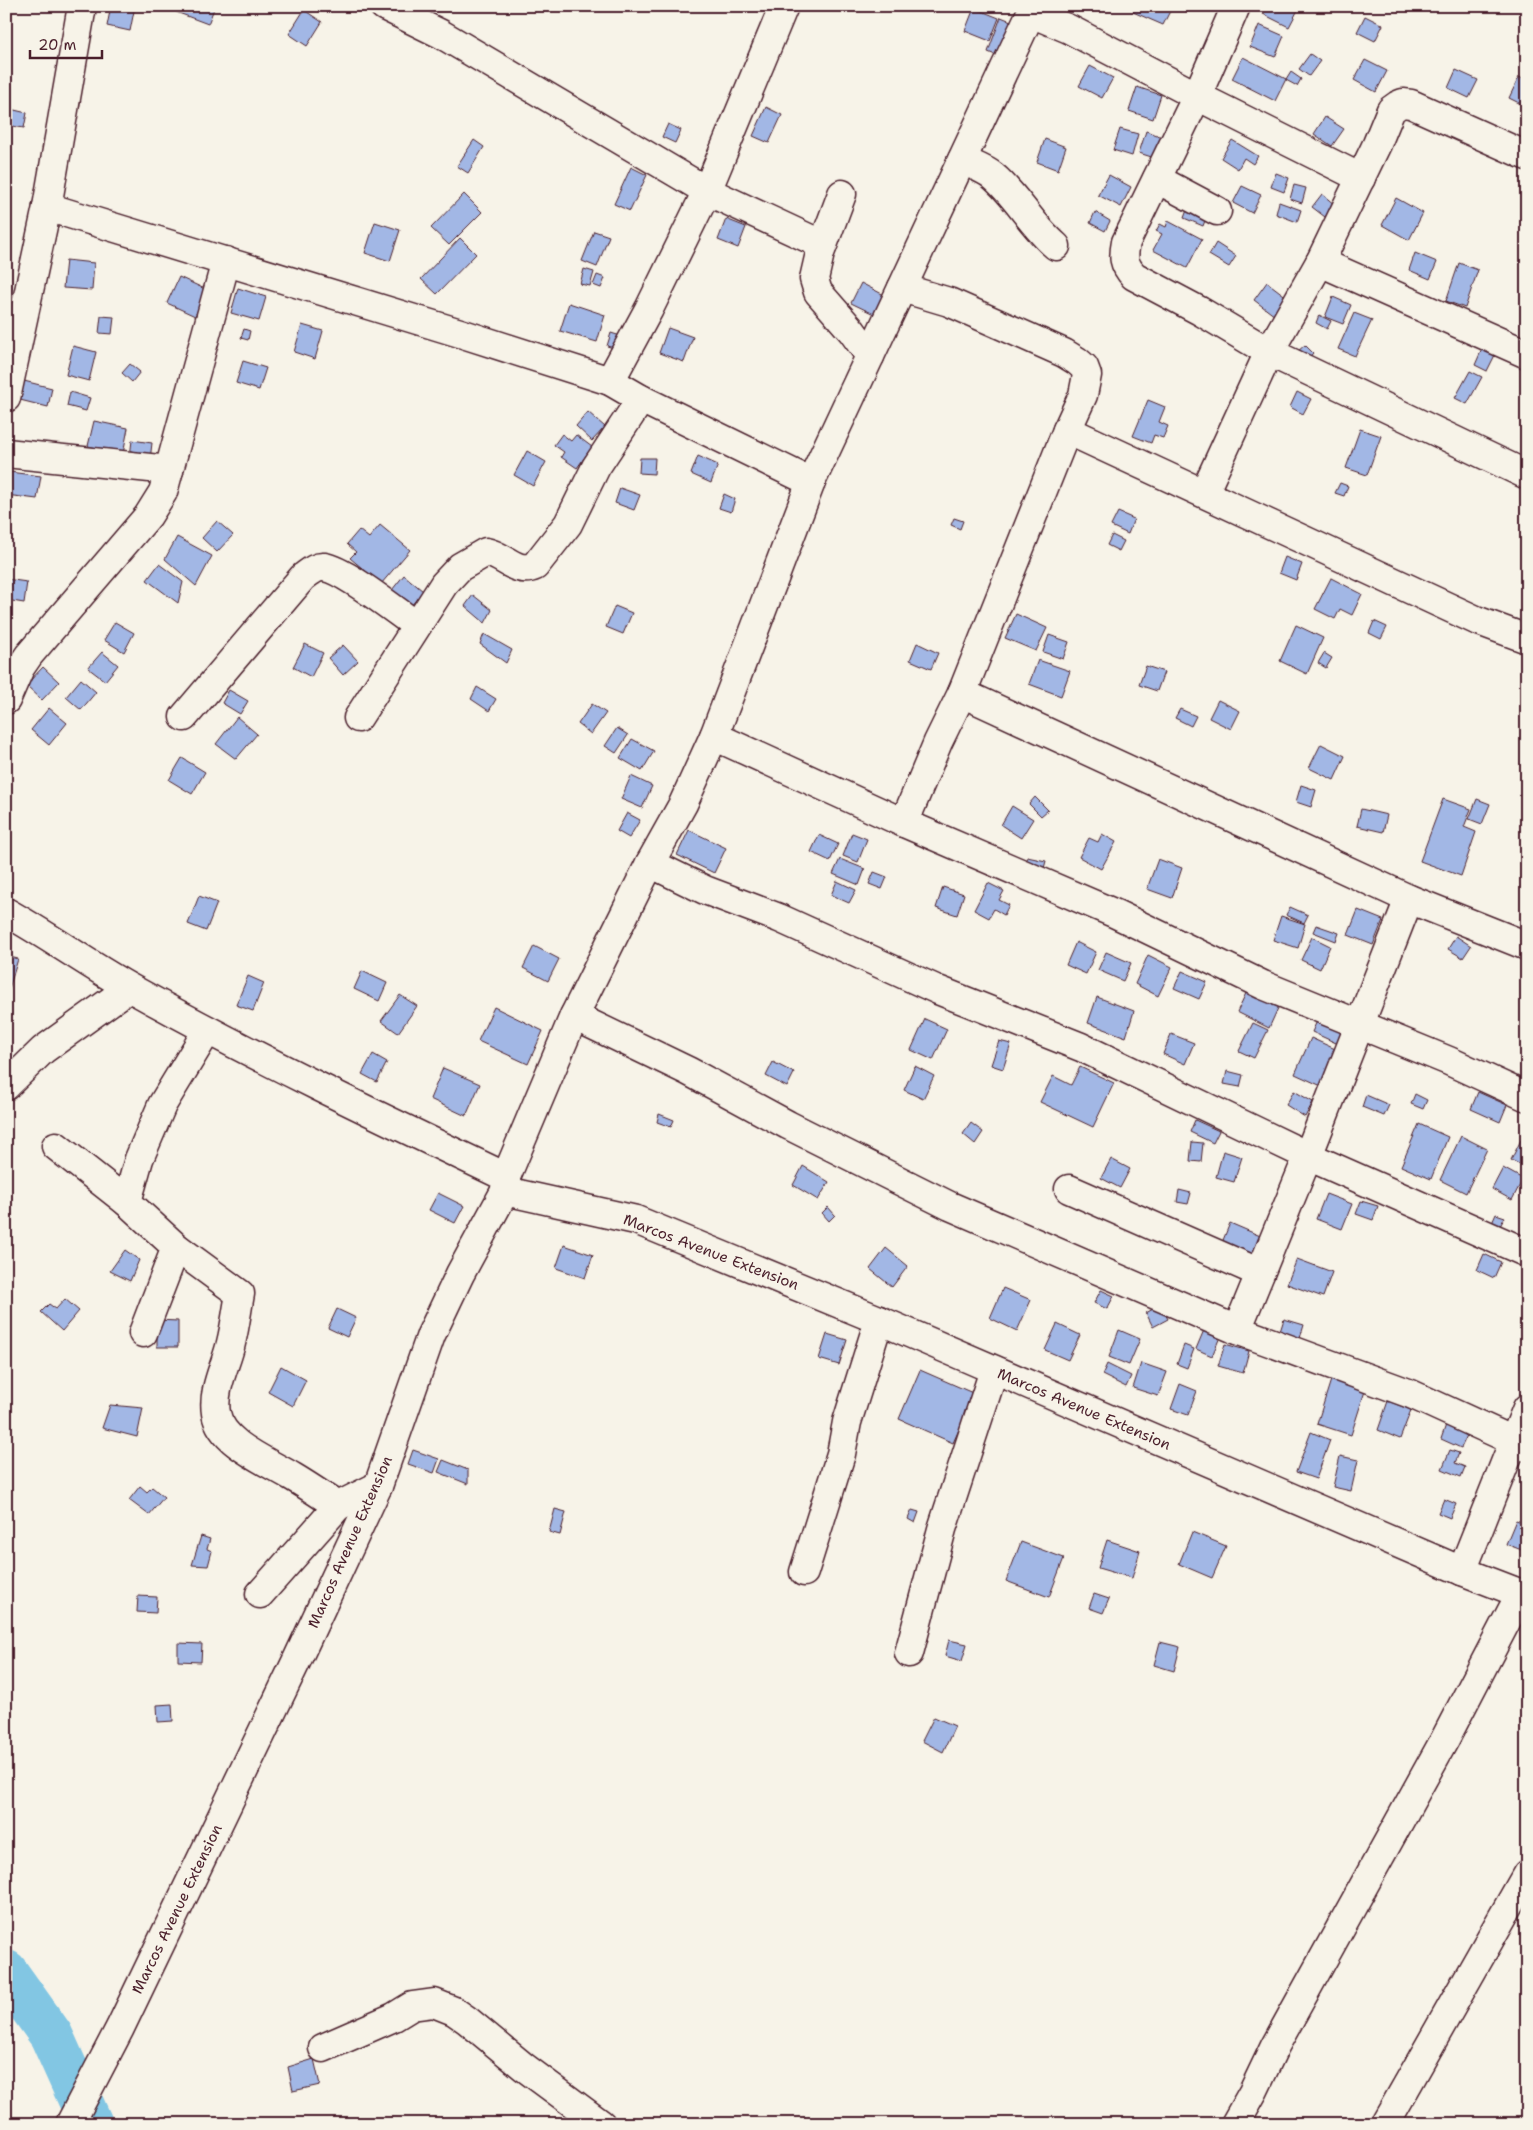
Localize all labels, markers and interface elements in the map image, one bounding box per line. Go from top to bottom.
scale bar [30,28,102,60]
text: 20 m [38,35,77,55]
street label: Marcos Avenue Extension [620,1209,802,1295]
street label: Marcos Avenue Extension [994,1363,1174,1455]
street label: Marcos Avenue Extension [303,1453,397,1631]
street label: Marcos Avenue Extension [127,1821,227,1997]

